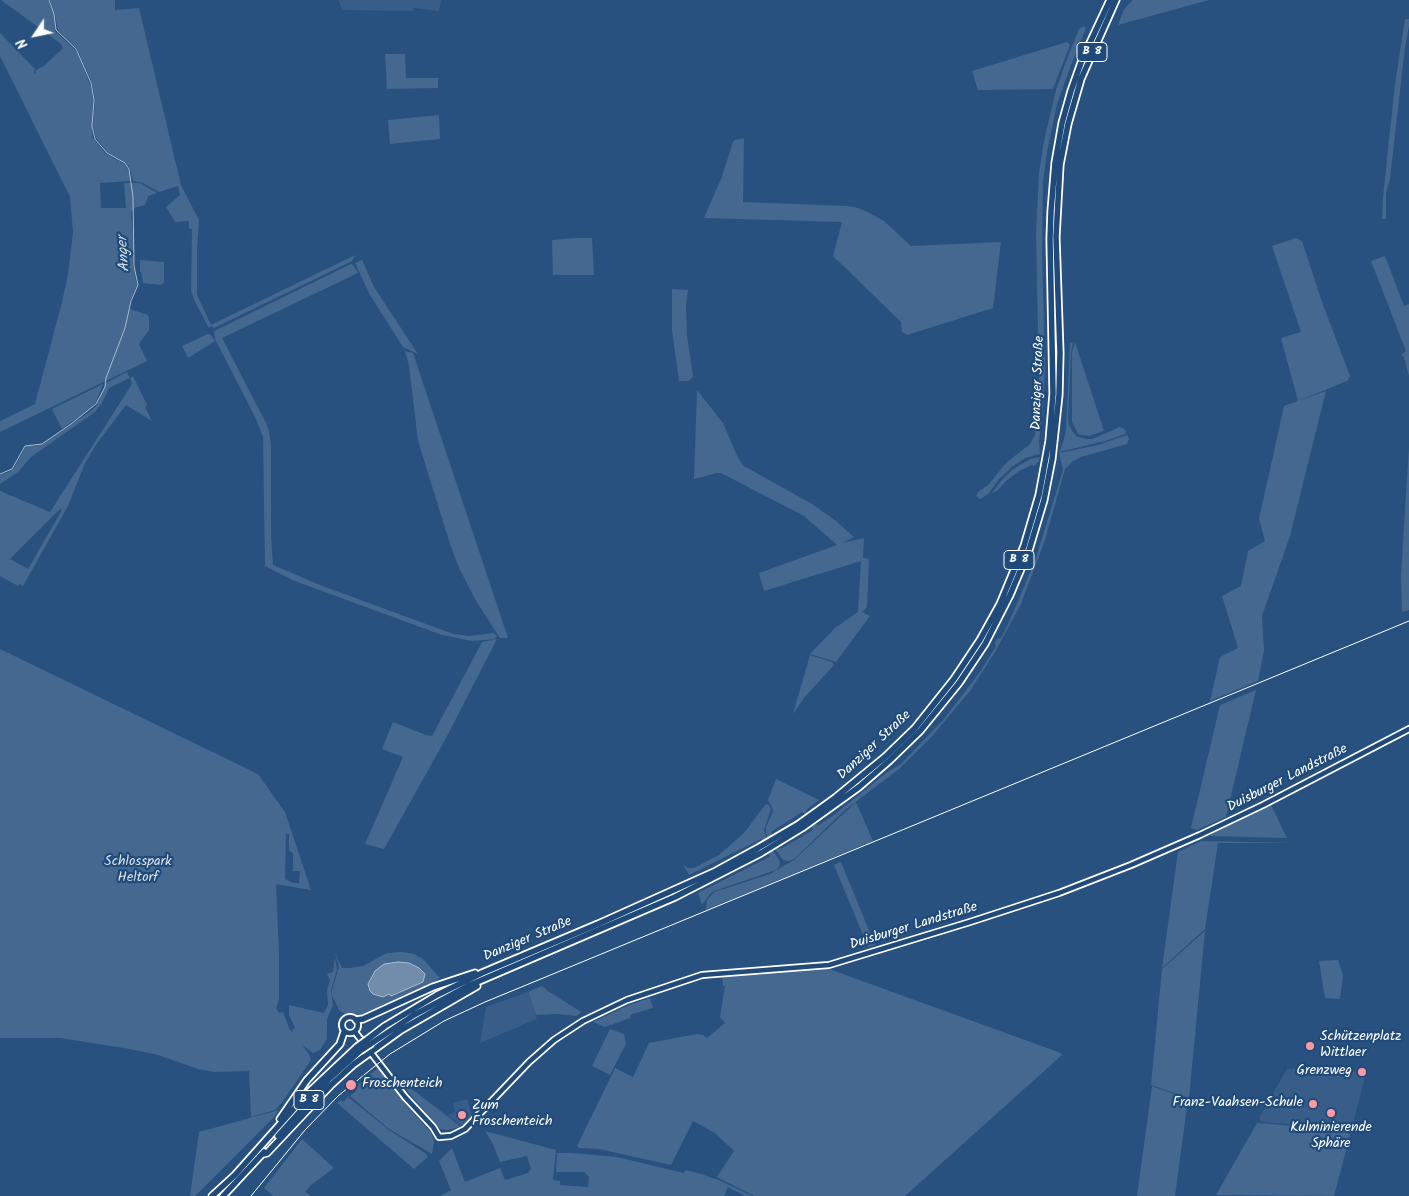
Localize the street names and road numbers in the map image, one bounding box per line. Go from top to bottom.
road number: B 8 [1077,42,1107,62]
street label: Danziger Straße [1029,336,1049,430]
road number: B 8 [1004,550,1034,570]
street label: Danziger Straße [835,708,915,784]
street label: Duisburger Landstraße [1225,741,1351,817]
street label: Duisburger Landstraße [848,900,980,954]
street label: Danziger Straße [481,914,575,966]
road number: B 8 [294,1090,324,1110]

